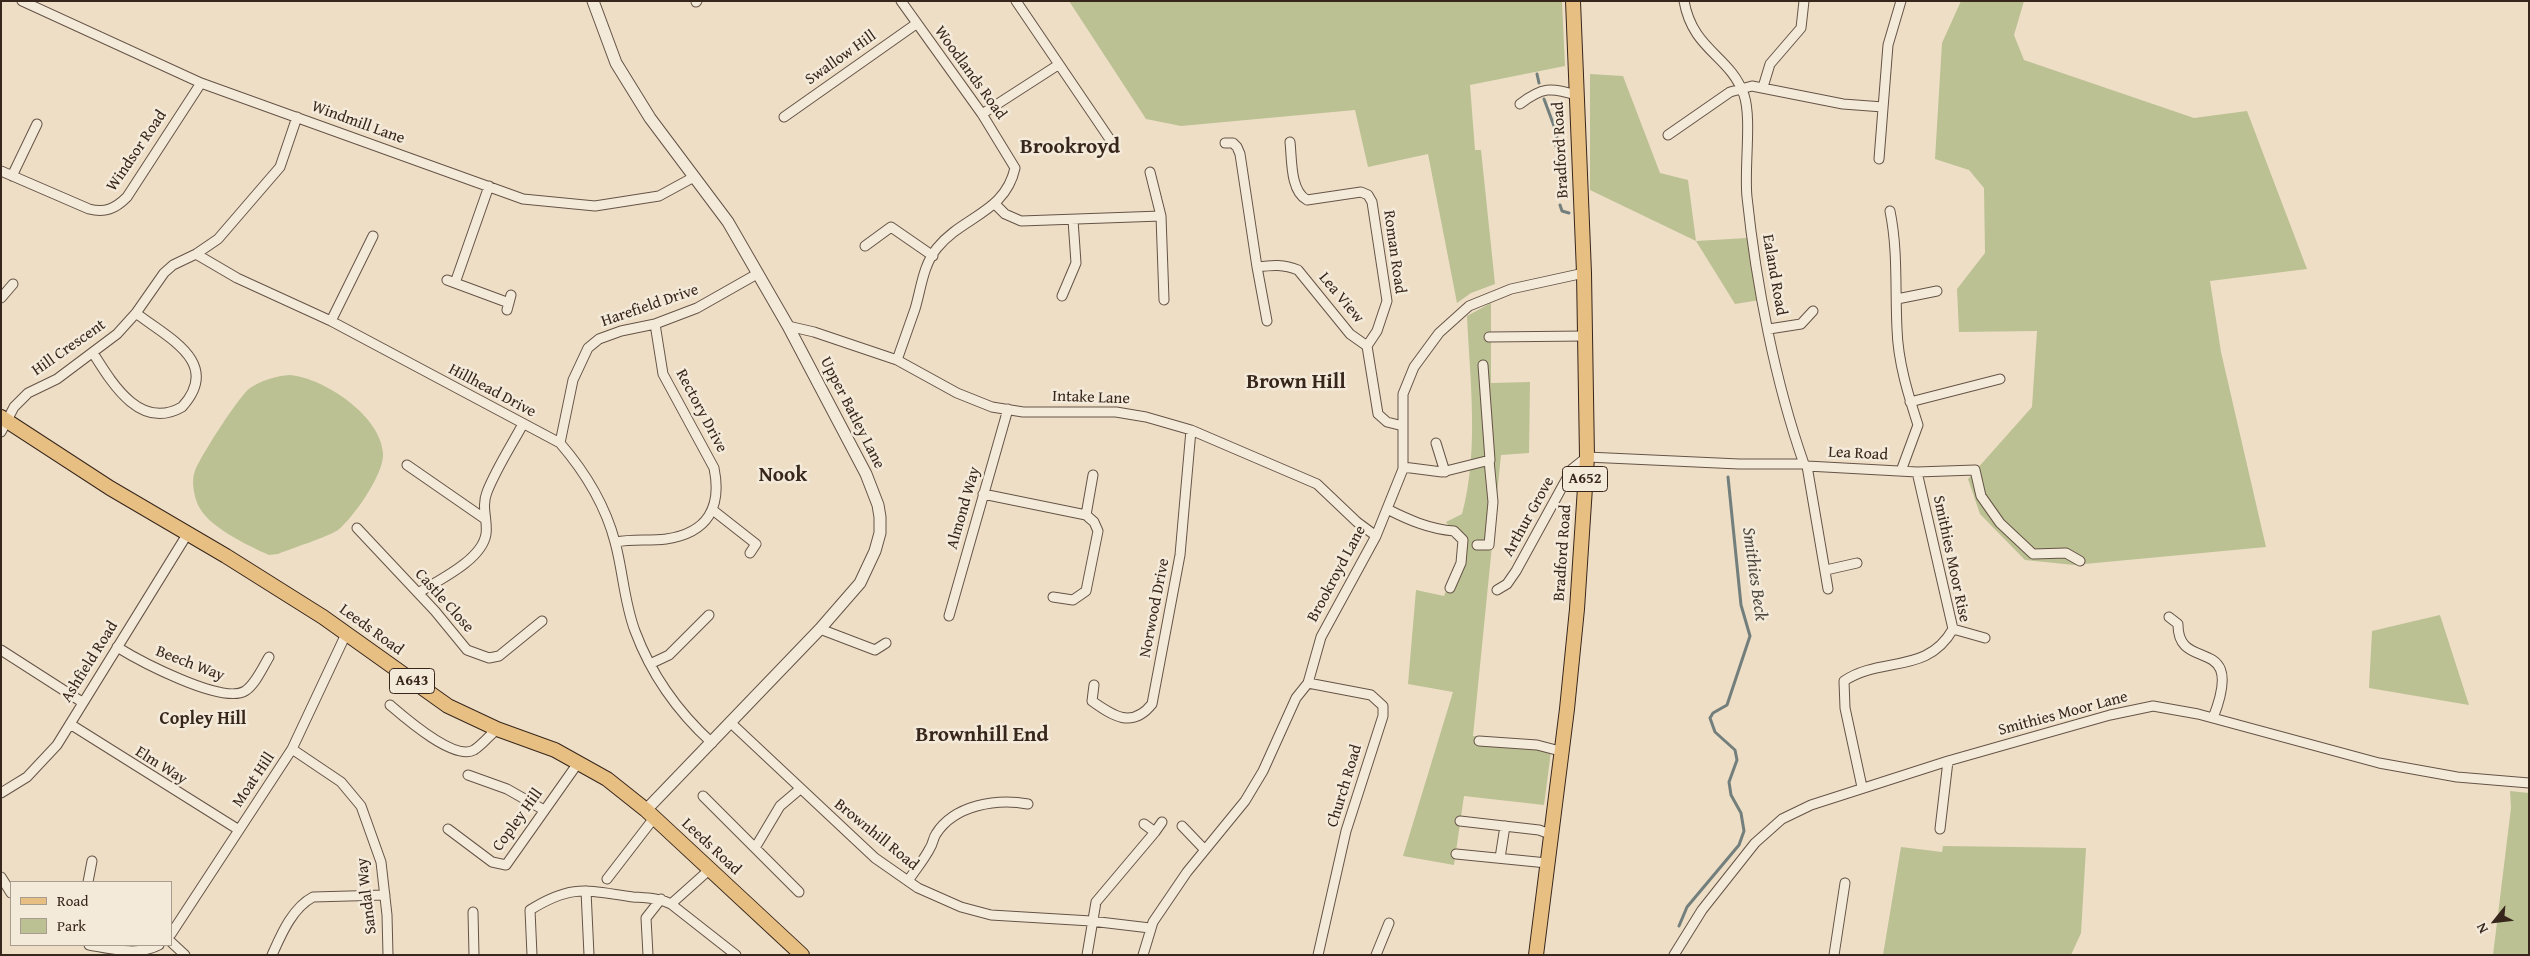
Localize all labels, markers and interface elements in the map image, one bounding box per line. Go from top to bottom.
street label: Woodlands Road [930,23,1010,123]
street label: Swallow Hill [802,27,880,89]
street label: Windmill Lane [309,97,407,149]
street label: Bradford Road [1549,101,1573,199]
street label: Windsor Road [103,107,171,195]
district label: Brookroyd [1020,135,1120,161]
street label: Roman Road [1379,209,1409,295]
street label: Ealand Road [1757,233,1791,317]
street label: Lea View [1314,269,1368,327]
street label: Harefield Drive [599,280,701,332]
street label: Hill Crescent [28,316,110,380]
street label: Upper Batley Lane [816,354,888,472]
street label: Hillhead Drive [445,360,539,422]
street label: Rectory Drive [671,366,731,456]
district label: Brown Hill [1246,370,1346,396]
street label: Intake Lane [1052,387,1130,409]
street label: Lea Road [1828,443,1888,465]
district label: Nook [759,463,807,489]
street label: Almond Way [943,465,985,551]
road number: A652 [1562,466,1608,492]
street label: Arthur Grove [1499,474,1559,560]
street label: Smithies Moor Rise [1928,494,1974,624]
street label: Bradford Road [1550,504,1576,602]
street label: Brookroyd Lane [1304,523,1370,625]
water label: Smithies Beck [1737,526,1771,622]
street label: Norwood Drive [1136,557,1174,659]
street label: Castle Close [410,565,478,637]
street label: Leeds Road [335,600,407,660]
street label: Ashfield Road [57,618,123,706]
street label: Beech Way [153,642,227,686]
road number: A643 [390,668,434,694]
street label: Smithies Moor Lane [1996,687,2130,741]
district label: Copley Hill [160,708,246,730]
district label: Brownhill End [916,723,1048,749]
street label: Church Road [1323,742,1367,830]
street label: Elm Way [131,743,191,789]
street label: Moat Hill [229,749,279,811]
street label: Copley Hill [489,785,547,855]
street label: Brownhill Road [830,795,922,875]
street label: Leeds Road [677,815,745,879]
street label: Sandal Way [353,857,381,935]
legend [10,881,172,946]
text: Road [57,890,88,911]
north arrow [2470,896,2520,946]
text: Park [57,915,86,936]
text: N [2471,919,2493,937]

